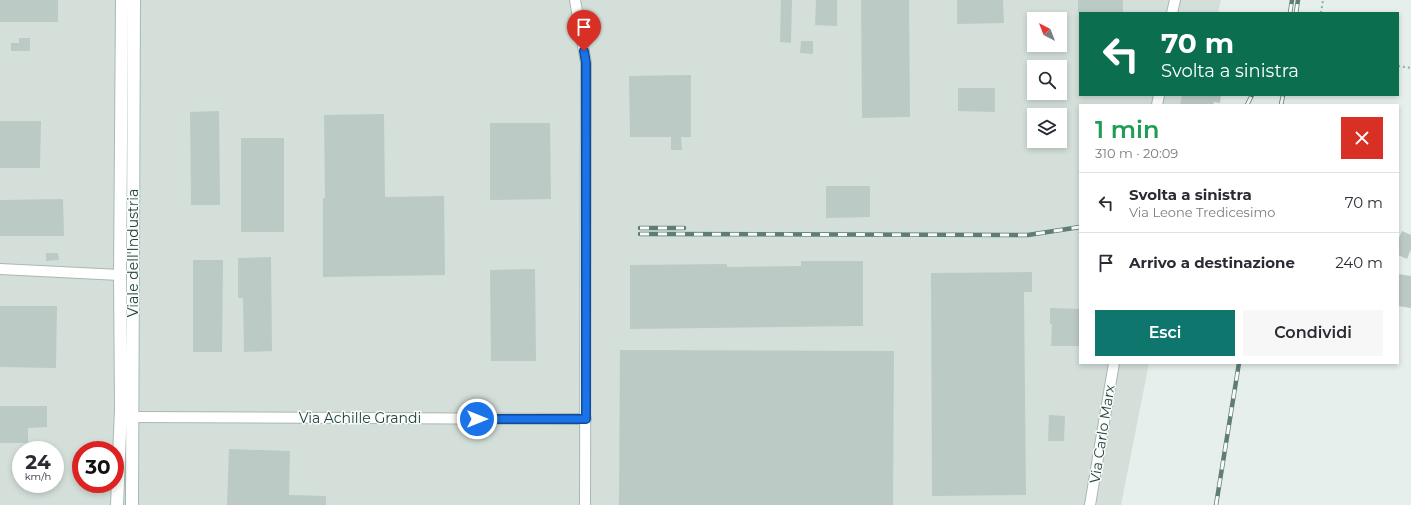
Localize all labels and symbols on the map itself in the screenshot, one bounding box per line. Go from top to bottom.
pin [567,10,601,51]
north arrow [1027,12,1067,52]
street label: Viale dell'Industria [124,189,142,317]
street label: Via Carlo Marx [1085,383,1119,485]
position arrow [456,398,498,440]
street label: Via Achille Grandi [299,409,421,427]
speed limit sign: 30 [72,441,124,493]

